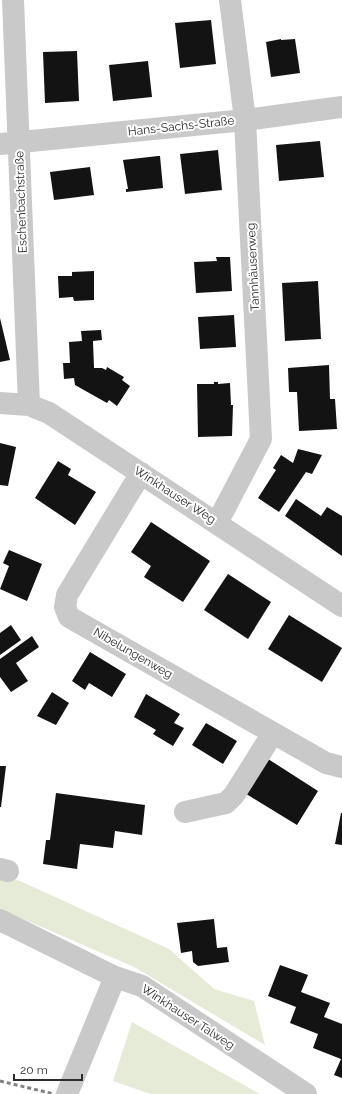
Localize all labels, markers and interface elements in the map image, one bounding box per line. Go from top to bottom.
street label: Hans-Sachs-Straße [127,113,235,139]
street label: Eschenbachstraße [12,151,30,253]
street label: Tannhäuserweg [244,223,262,311]
street label: Winkhauser Weg [131,463,219,527]
street label: Nibelungenweg [91,625,175,681]
street label: Winkhauser Talweg [139,982,237,1052]
scale bar [14,1056,82,1082]
text: 20 m [20,1063,48,1077]

